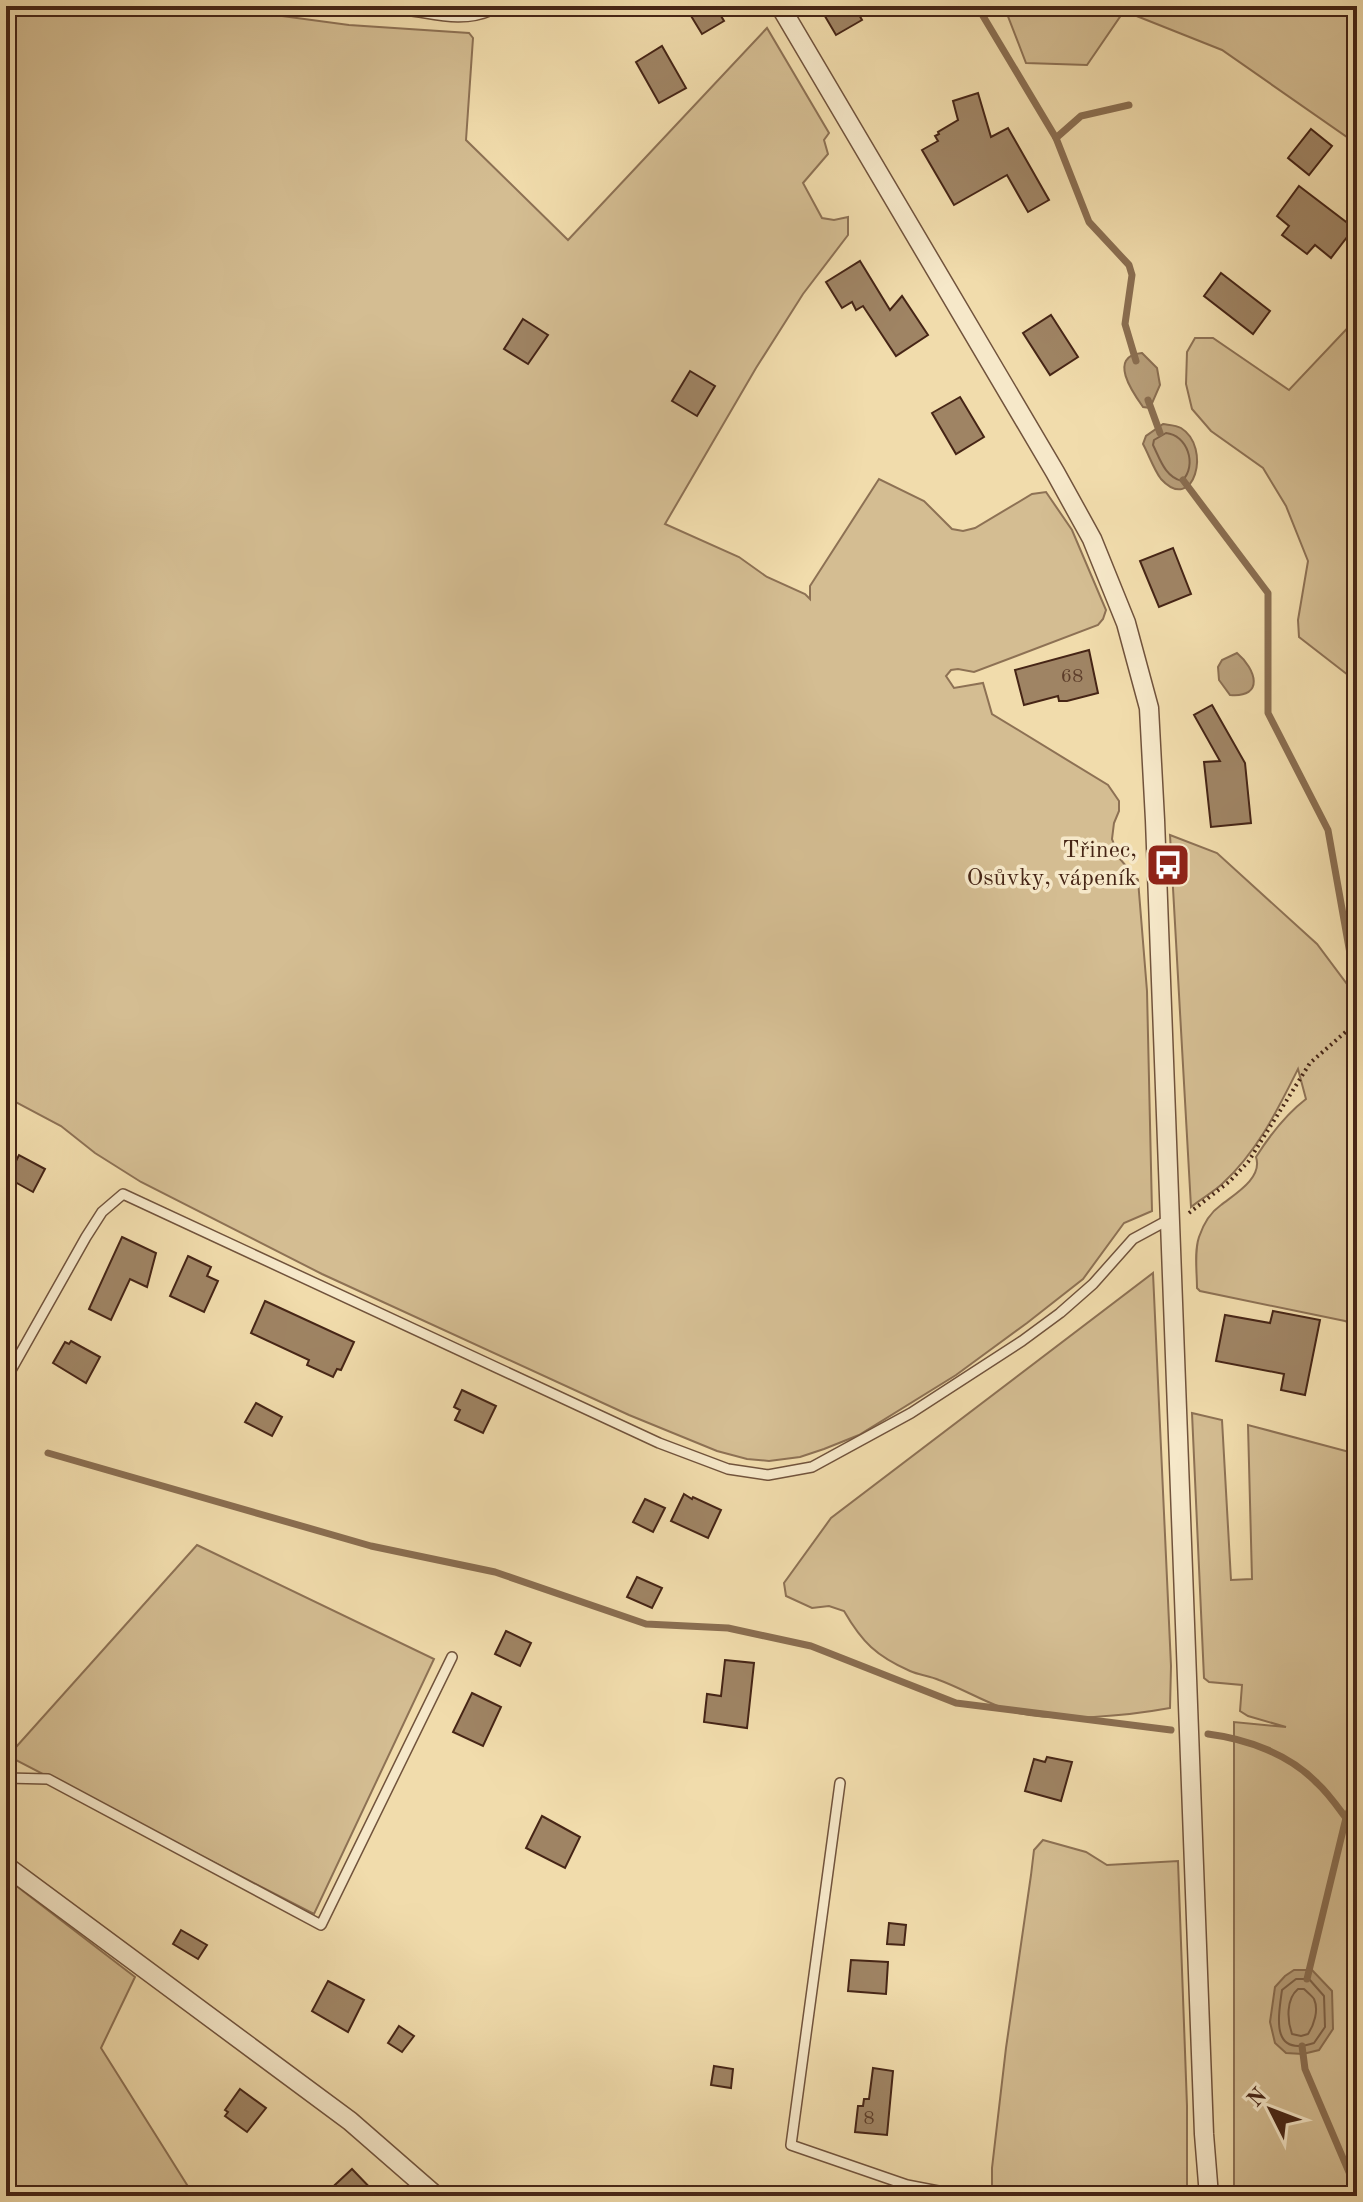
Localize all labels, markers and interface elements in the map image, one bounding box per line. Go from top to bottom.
house number: 68 [1060,667,1084,687]
place label: Třinec, Osůvky, vápeník [966,839,1137,891]
bus stop icon: Třinec, Osůvky, vápeník [1144,841,1192,889]
north arrow [1231,2070,1311,2150]
text: N [1244,2084,1272,2112]
house number: 8 [863,2109,875,2129]

